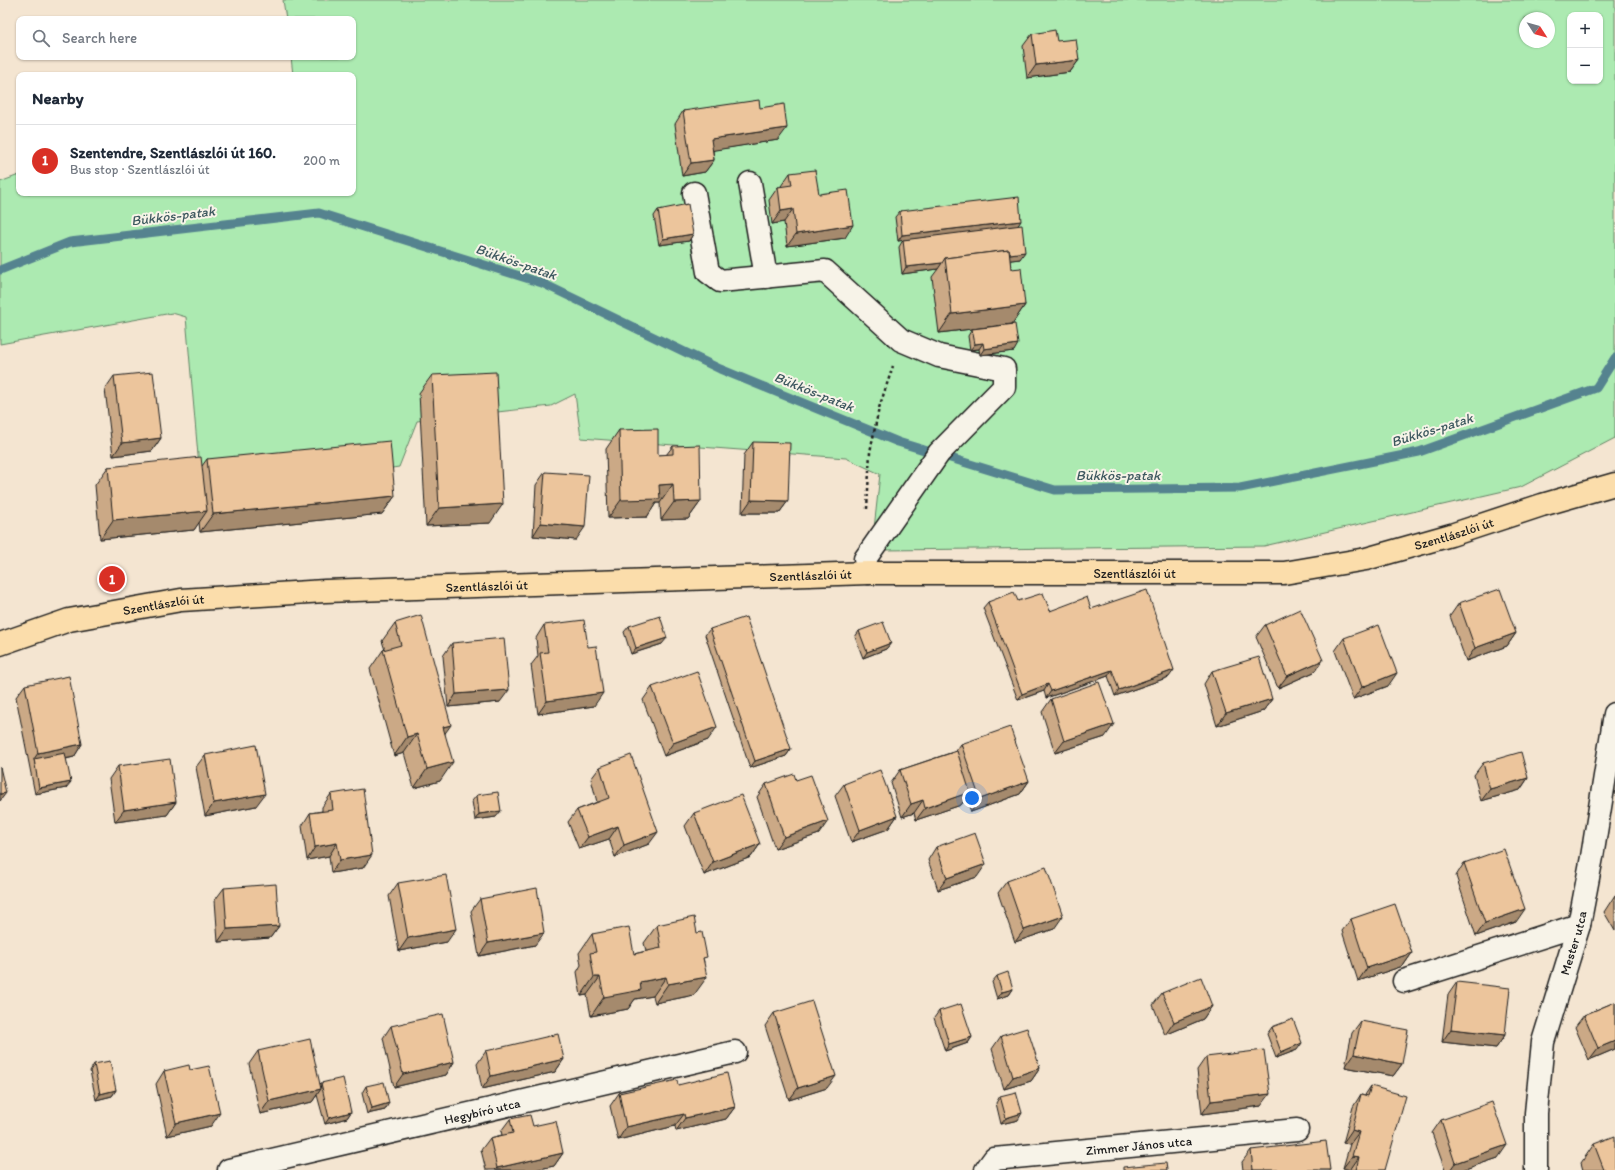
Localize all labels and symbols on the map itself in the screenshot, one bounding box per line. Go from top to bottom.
north arrow [1519,12,1555,48]
water label: Bükkös-patak [130,202,217,230]
water label: Bükkös-patak [473,240,559,284]
water label: Bükkös-patak [772,368,857,416]
water label: Bükkös-patak [1389,409,1476,450]
water label: Bükkös-patak [1076,467,1161,484]
street label: Szentlászlói út [1412,514,1496,553]
pin: 1 [99,564,125,594]
street label: Szentlászlói út [769,566,852,584]
street label: Szentlászlói út [1093,566,1176,581]
street label: Szentlászlói út [445,577,528,594]
street label: Szentlászlói út [122,591,205,618]
your location [962,788,982,808]
street label: Mester utca [1557,909,1589,977]
street label: Hegybíró utca [443,1095,522,1127]
street label: Zimmer János utca [1085,1133,1193,1158]

